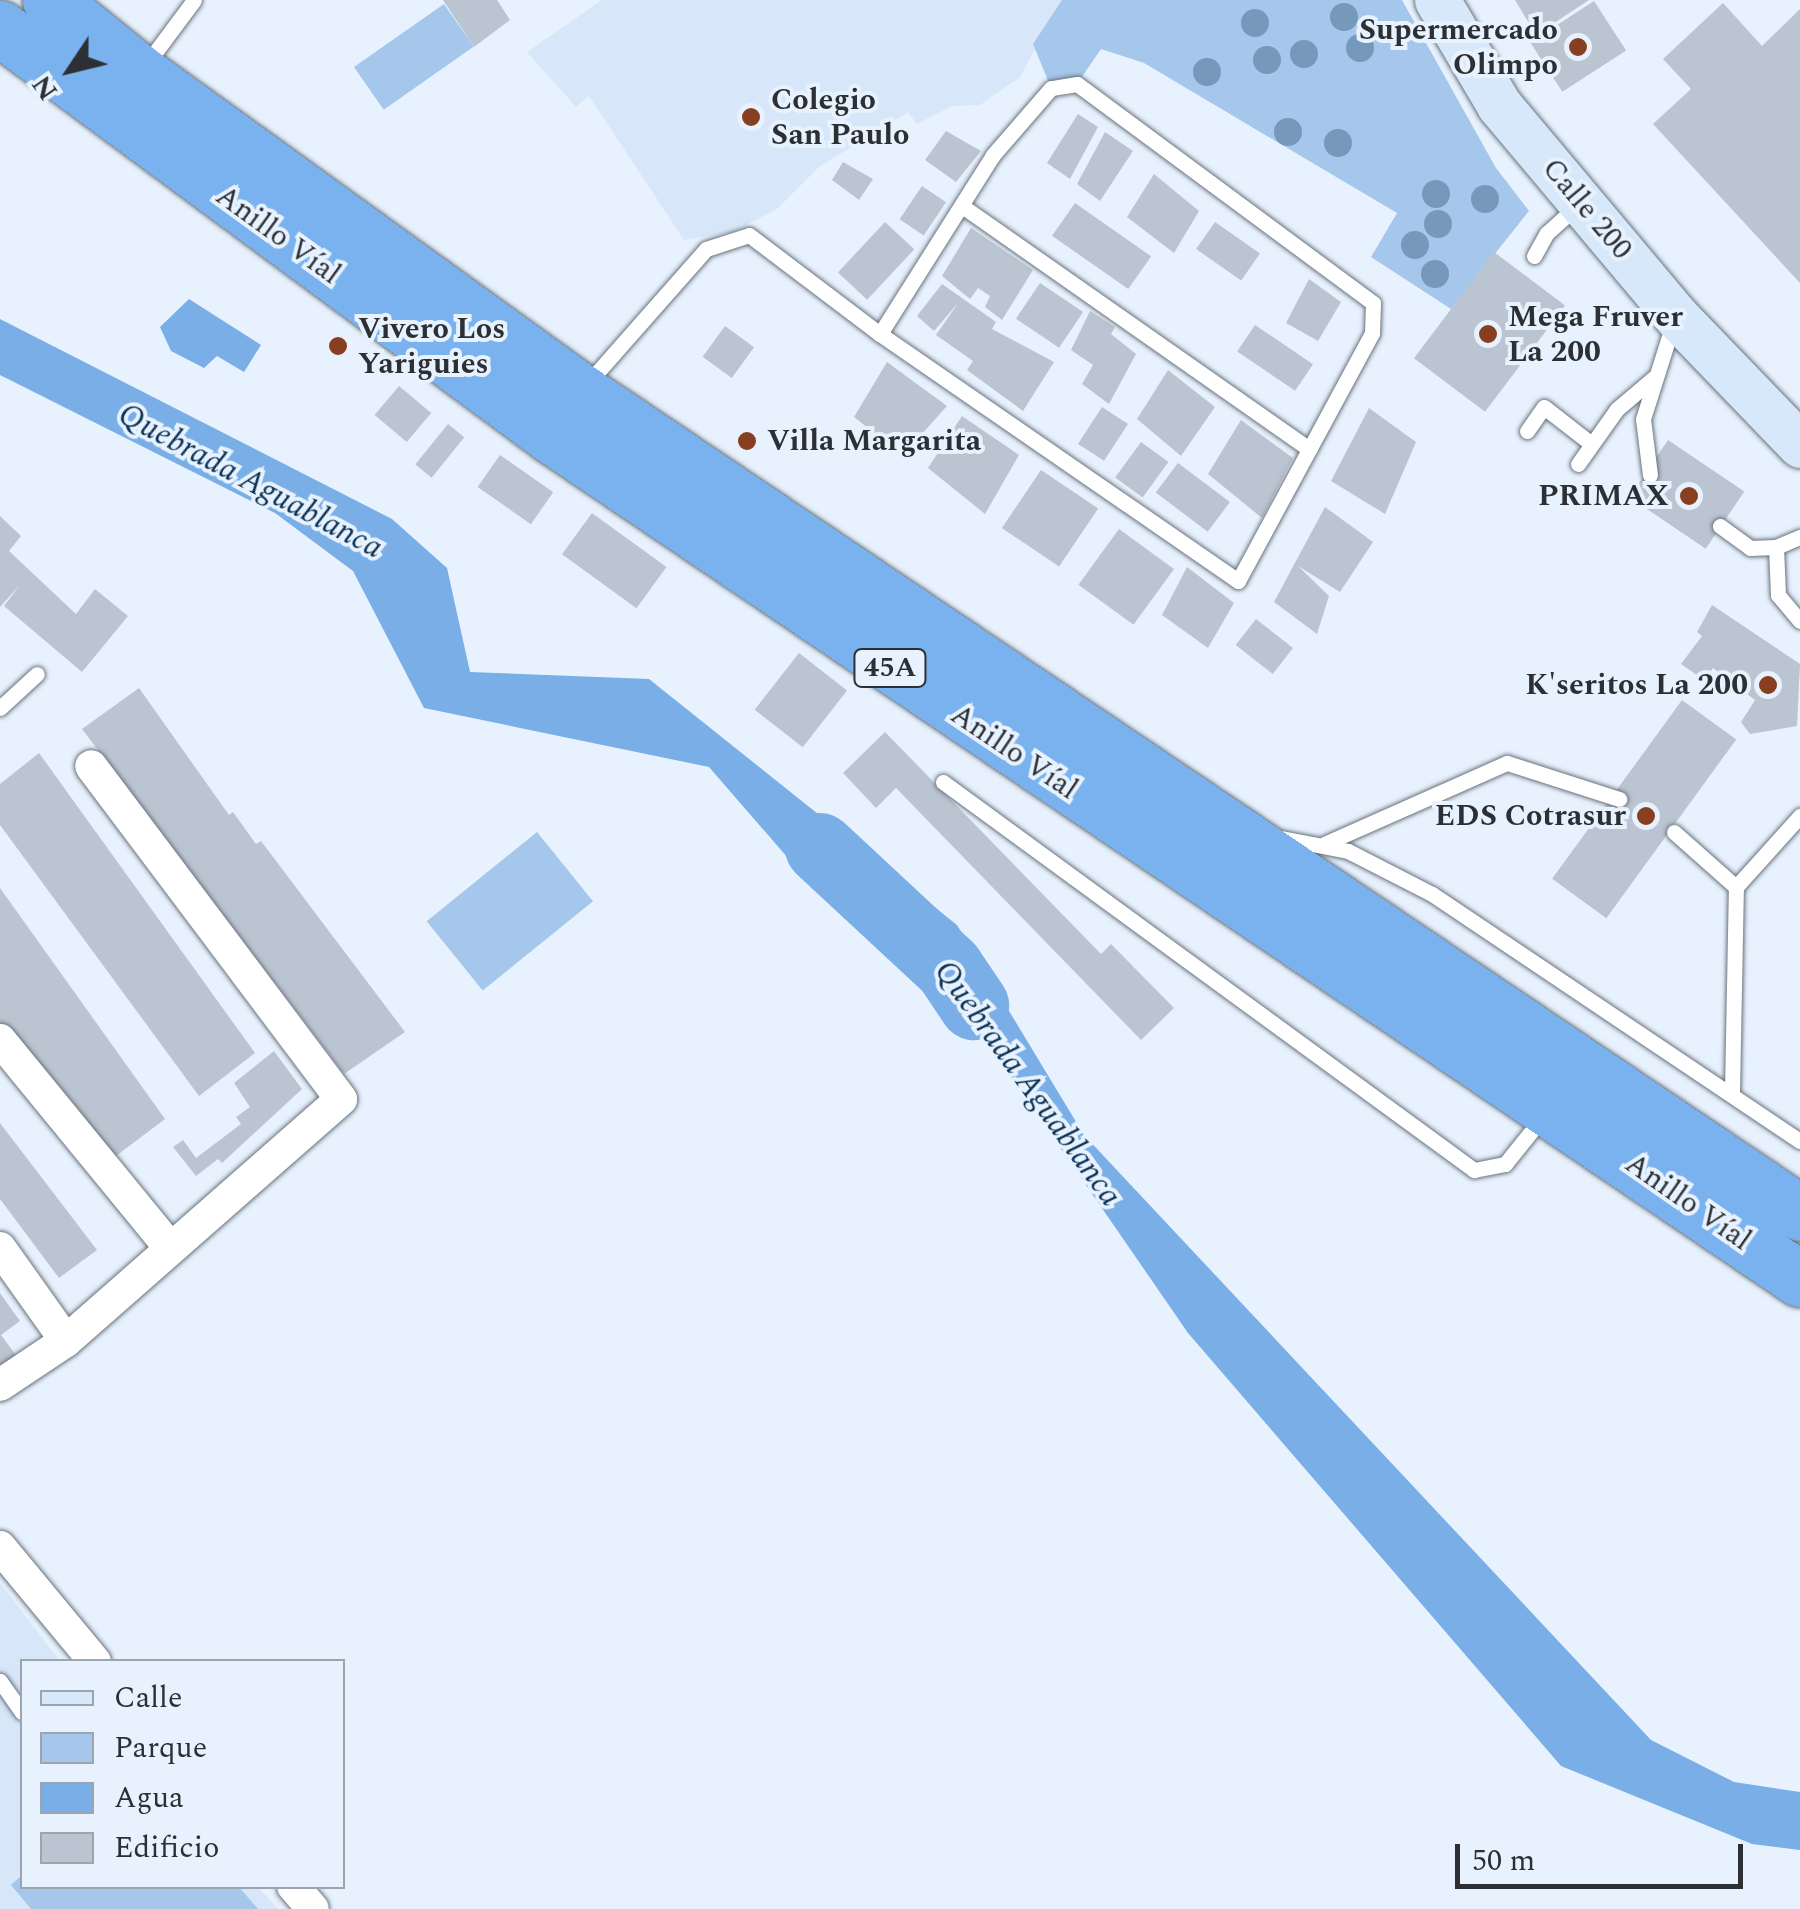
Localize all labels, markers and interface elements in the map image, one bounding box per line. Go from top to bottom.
place label: Supermercado Olimpo [1359,12,1558,82]
north arrow [20,20,120,120]
marker: Supermercado Olimpo [1567,36,1589,58]
text: N [21,66,69,109]
place label: Colegio San Paulo [771,82,909,152]
marker: Colegio San Paulo [740,106,762,128]
street label: Calle 200 [1534,151,1640,267]
street label: Anillo Víal [209,178,347,292]
place label: Mega Fruver La 200 [1508,299,1683,370]
place label: Vivero Los Yariguies [358,311,505,382]
marker: Mega Fruver La 200 [1477,323,1499,345]
marker: Vivero Los Yariguies [327,335,349,357]
water label: Quebrada Aguablanca [111,396,389,568]
place label: Villa Margarita [767,423,981,459]
marker: Villa Margarita [736,430,758,452]
place label: PRIMAX [1538,478,1669,514]
marker: PRIMAX [1678,485,1700,507]
road number: 45A [852,645,928,691]
place label: K'seritos La 200 [1525,667,1748,703]
marker: K'seritos La 200 [1757,674,1779,696]
street label: Anillo Víal [944,696,1084,808]
place label: EDS Cotrasur [1435,798,1626,834]
marker: EDS Cotrasur [1635,805,1657,827]
water label: Quebrada Aguablanca [925,954,1129,1214]
street label: Anillo Víal [1618,1146,1758,1258]
legend [20,1659,345,1889]
text: Calle [114,1675,182,1721]
text: Parque [114,1725,207,1771]
text: Agua [114,1775,184,1821]
scale bar [1460,1824,1748,1886]
text: Edificio [114,1825,219,1871]
text: 50 m [1472,1838,1535,1884]

